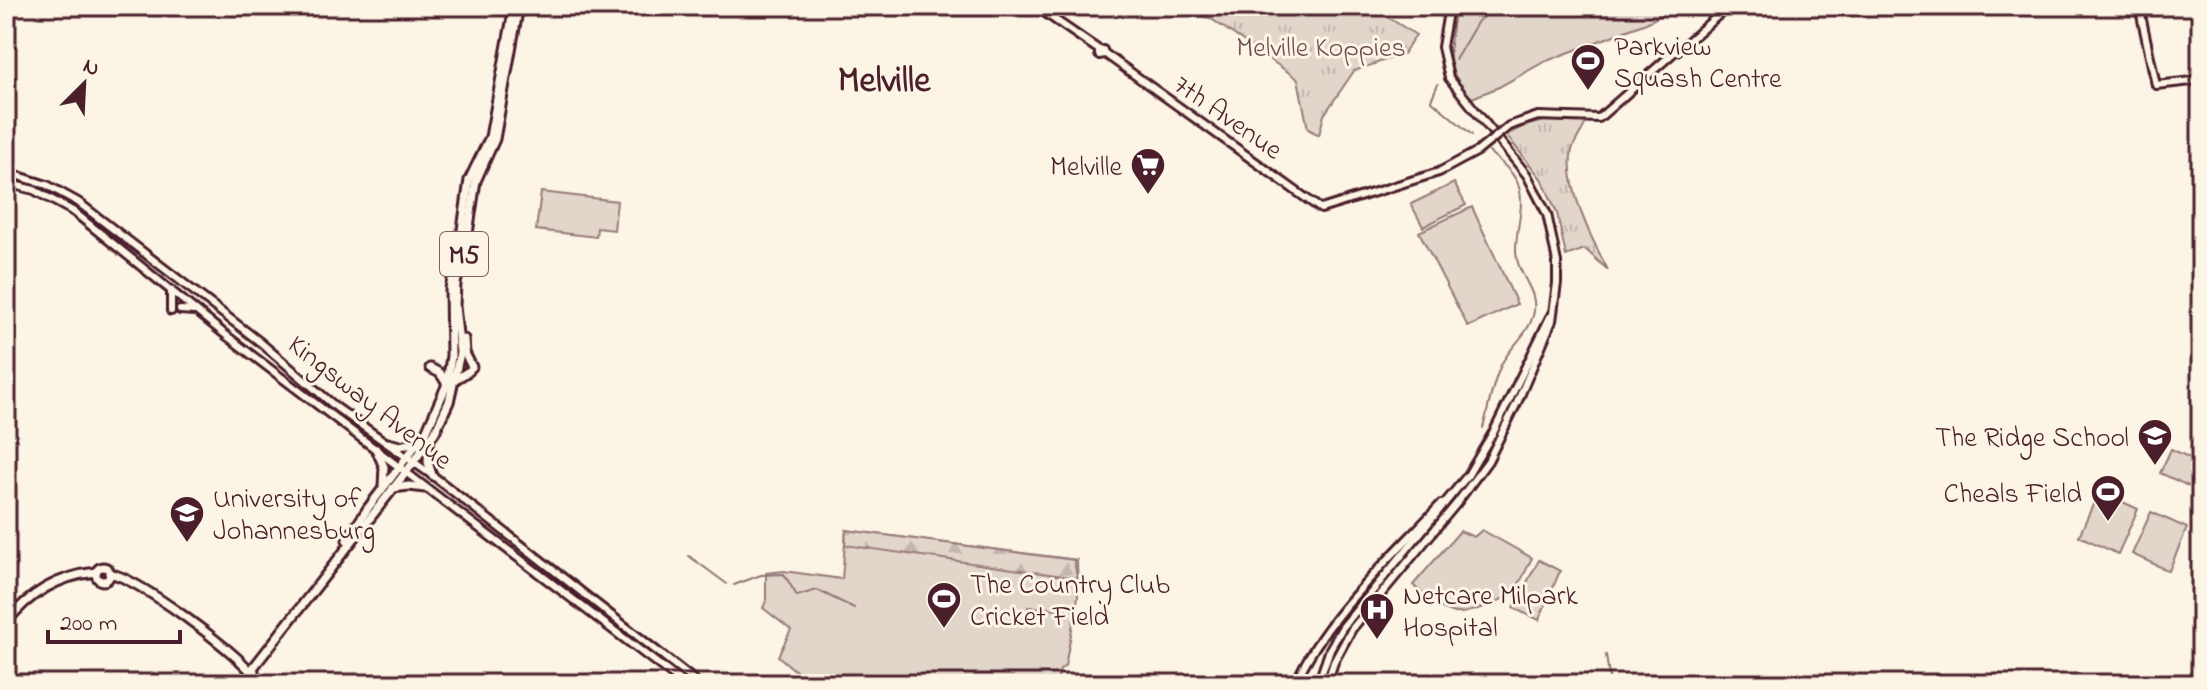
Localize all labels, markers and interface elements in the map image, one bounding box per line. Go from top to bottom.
place label: Parkview Squash Centre [1614,28,1782,101]
park label: Melville Koppies [1236,29,1406,70]
sports icon: Parkview Squash Centre [1569,42,1607,92]
north arrow [44,44,124,124]
text: N [78,51,104,86]
district label: Melville [838,56,931,109]
street label: 7th Avenue [1164,66,1290,172]
supermarket icon: Melville [1129,146,1167,196]
place label: Melville [1050,148,1122,189]
road number: M5 [440,232,488,276]
street label: Kingsway Avenue [278,326,460,481]
school or university icon: The Ridge School [2136,417,2174,467]
place label: The Ridge School [1935,419,2129,460]
sports icon: Cheals Field [2089,473,2127,523]
place label: Cheals Field [1944,475,2082,516]
place label: University of Johannesburg [213,480,375,553]
school or university icon: University of Johannesburg [168,494,206,544]
place label: The Country Club Cricket Field [970,566,1170,639]
place label: Netcare Milpark Hospital [1403,577,1578,650]
sports icon: The Country Club Cricket Field [925,580,963,630]
hospital icon: Netcare Milpark Hospital [1358,591,1396,641]
scale bar [48,594,180,644]
text: 200 m [60,607,117,642]

